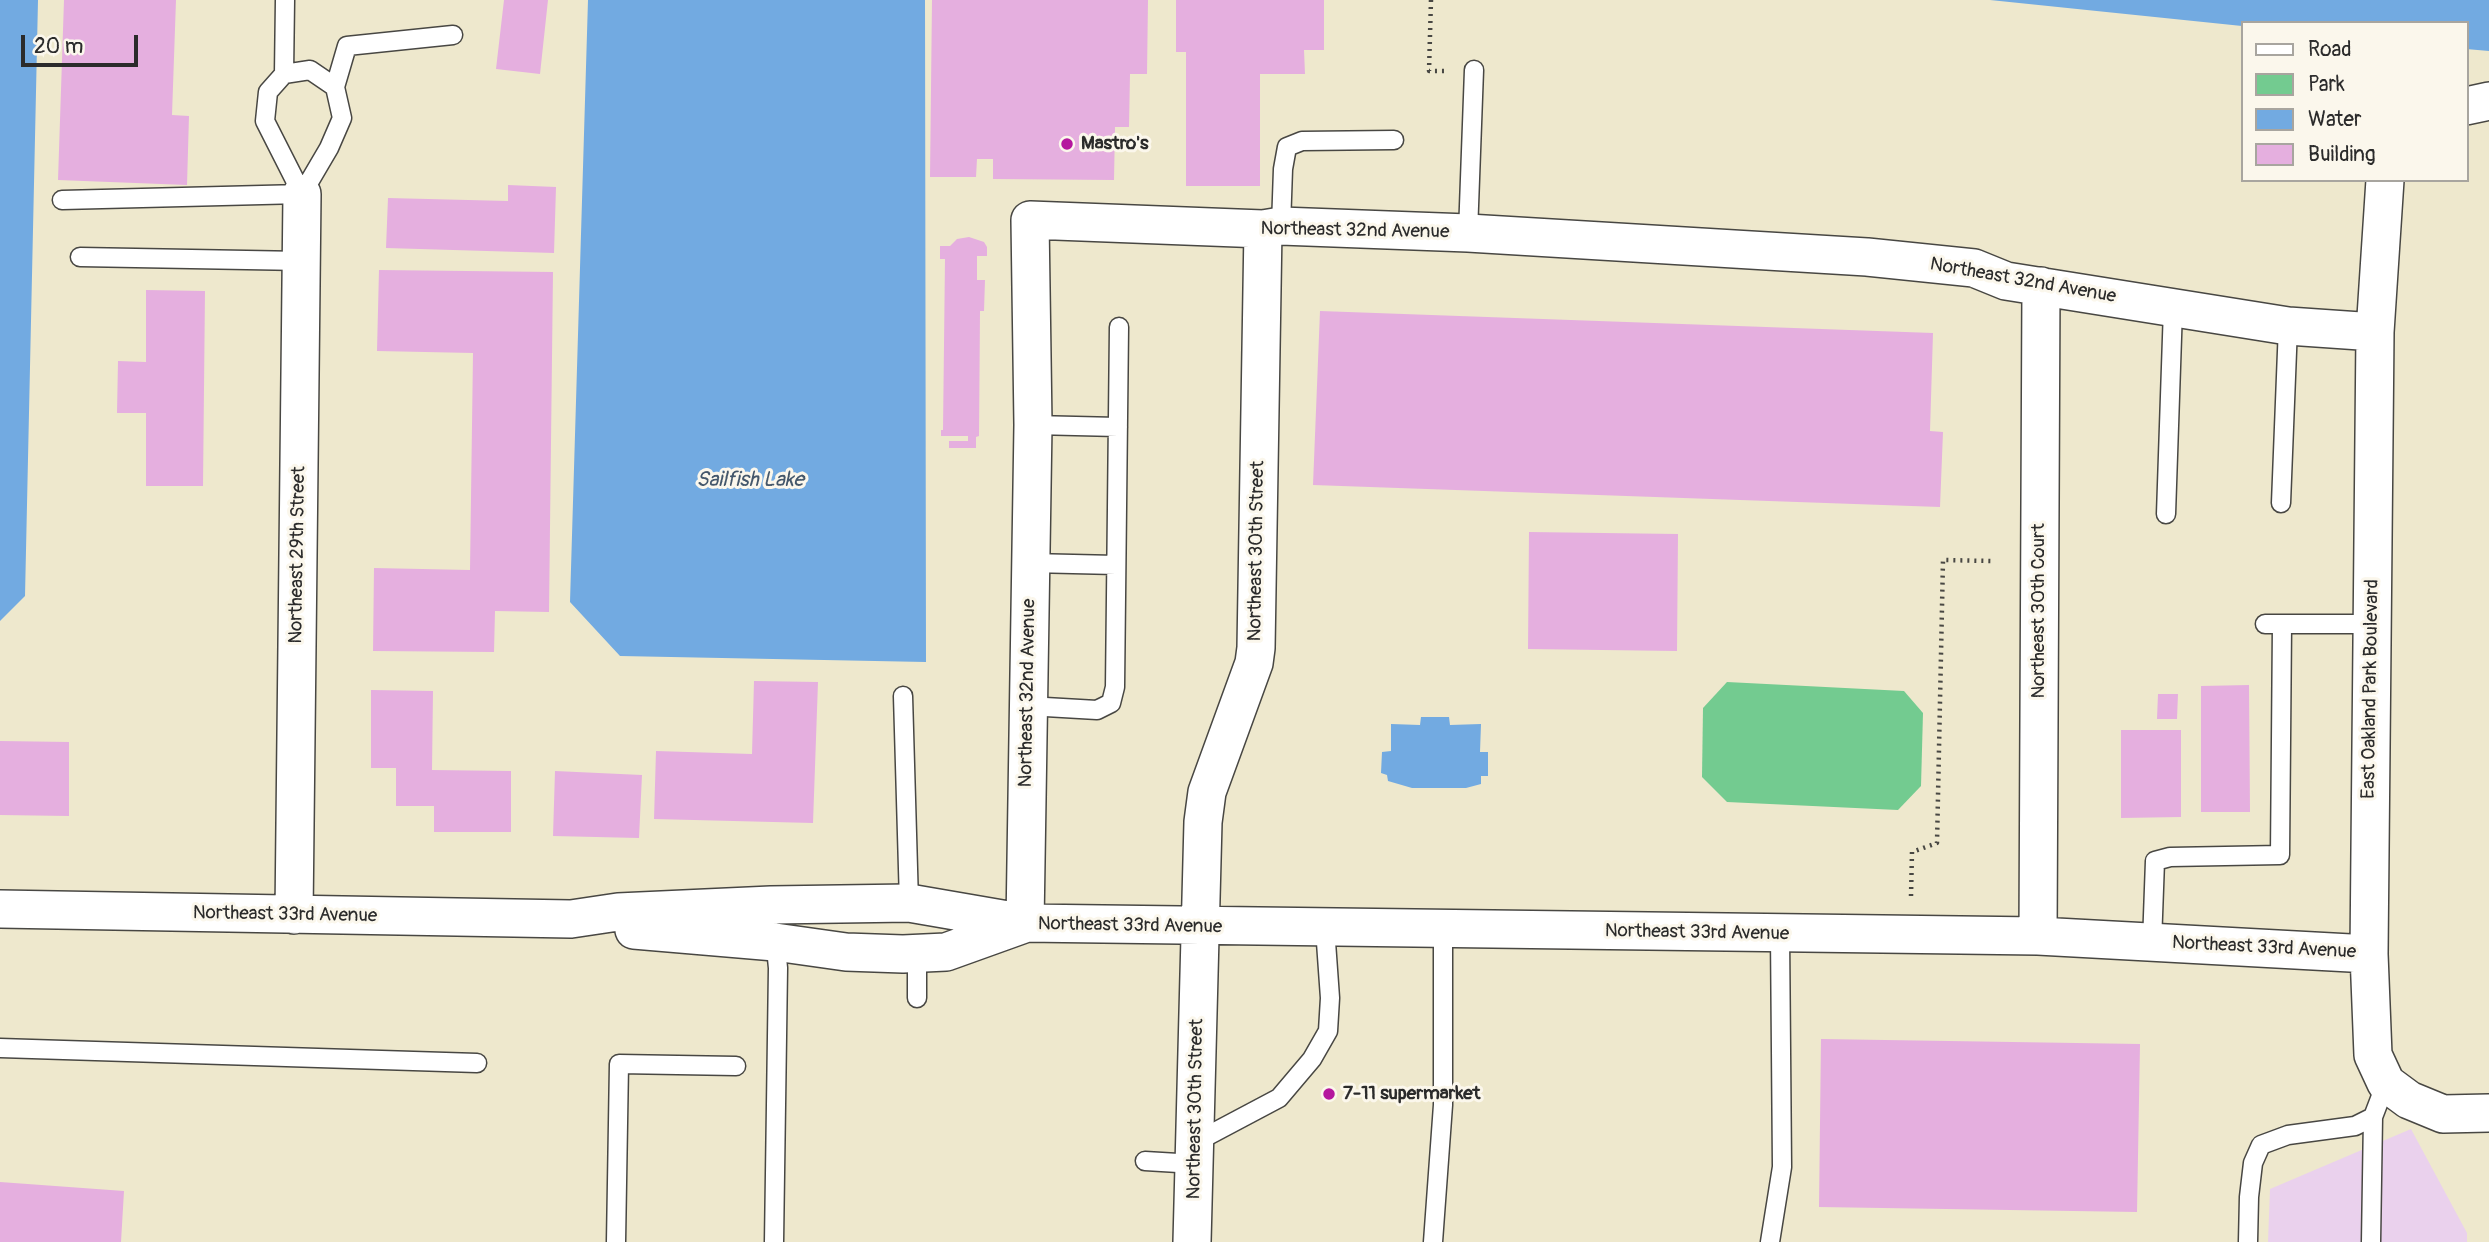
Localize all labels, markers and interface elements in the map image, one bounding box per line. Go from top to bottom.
scale bar [24,21,142,65]
legend [2240,21,2468,182]
text: 20 m [34,33,83,60]
text: Road [2308,36,2352,63]
text: Park [2308,71,2345,98]
text: Water [2308,106,2361,133]
place label: Mastro's [1081,133,1149,155]
marker: Mastro's [1059,136,1075,152]
text: Building [2308,141,2375,168]
street label: Northeast 32nd Avenue [1260,218,1450,244]
street label: Northeast 32nd Avenue [1928,253,2118,309]
street label: Northeast 30th Street [1244,460,1270,642]
street label: Northeast 29th Street [285,466,311,644]
water label: Sailfish Lake [696,468,804,494]
street label: Northeast 30th Court [2028,523,2050,699]
street label: East Oakland Park Boulevard [2358,579,2384,799]
street label: Northeast 32nd Avenue [1015,598,1041,788]
street label: Northeast 33rd Avenue [193,902,377,928]
street label: Northeast 33rd Avenue [1038,913,1222,939]
street label: Northeast 33rd Avenue [1605,920,1789,946]
street label: Northeast 33rd Avenue [2171,932,2357,964]
street label: Northeast 30th Street [1183,1018,1209,1200]
place label: 7-11 supermarket [1343,1083,1480,1105]
marker: 7-11 supermarket [1321,1086,1337,1102]

